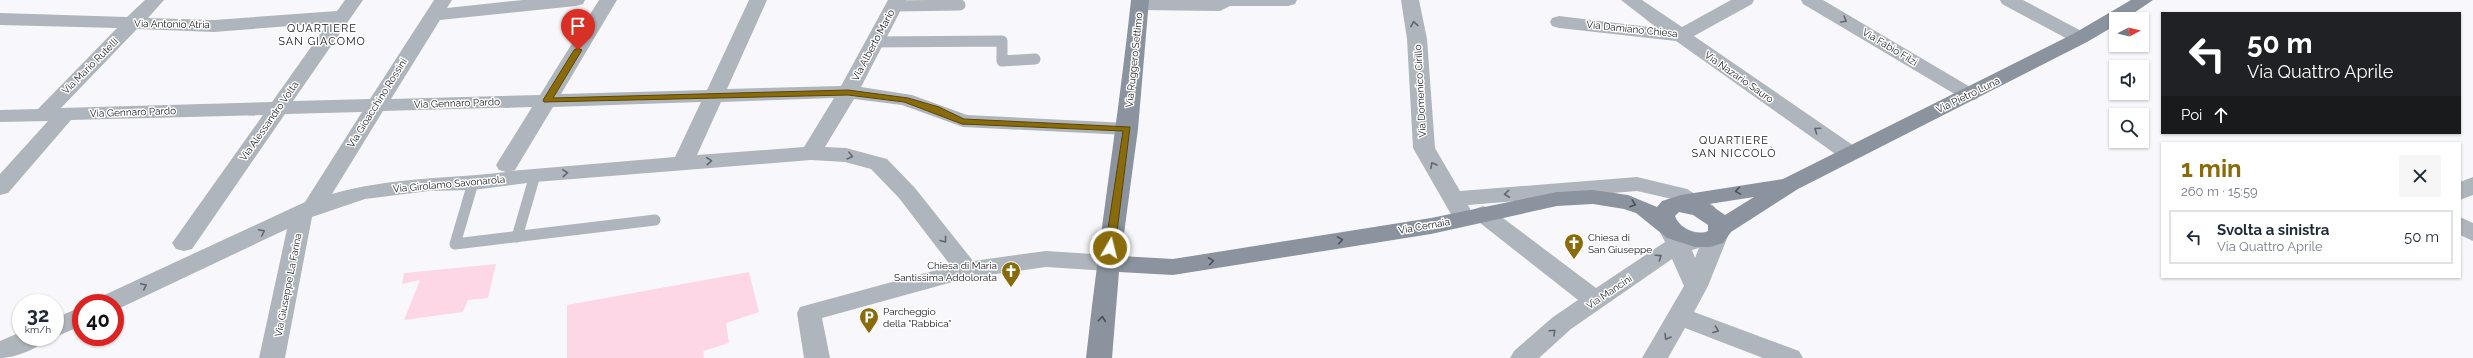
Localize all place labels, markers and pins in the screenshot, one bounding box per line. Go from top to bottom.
pin [561,9,595,50]
church icon: Chiesa di San Giuseppe [1563,232,1585,260]
place label: Chiesa di San Giuseppe [1588,232,1652,255]
place label: Chiesa di Maria Santissima Addolorata [894,260,997,283]
church icon: Chiesa di Maria Santissima Addolorata [1000,260,1022,288]
parking icon: Parcheggio della "Rabbica" [858,306,880,334]
place label: Parcheggio della "Rabbica" [883,306,951,329]

